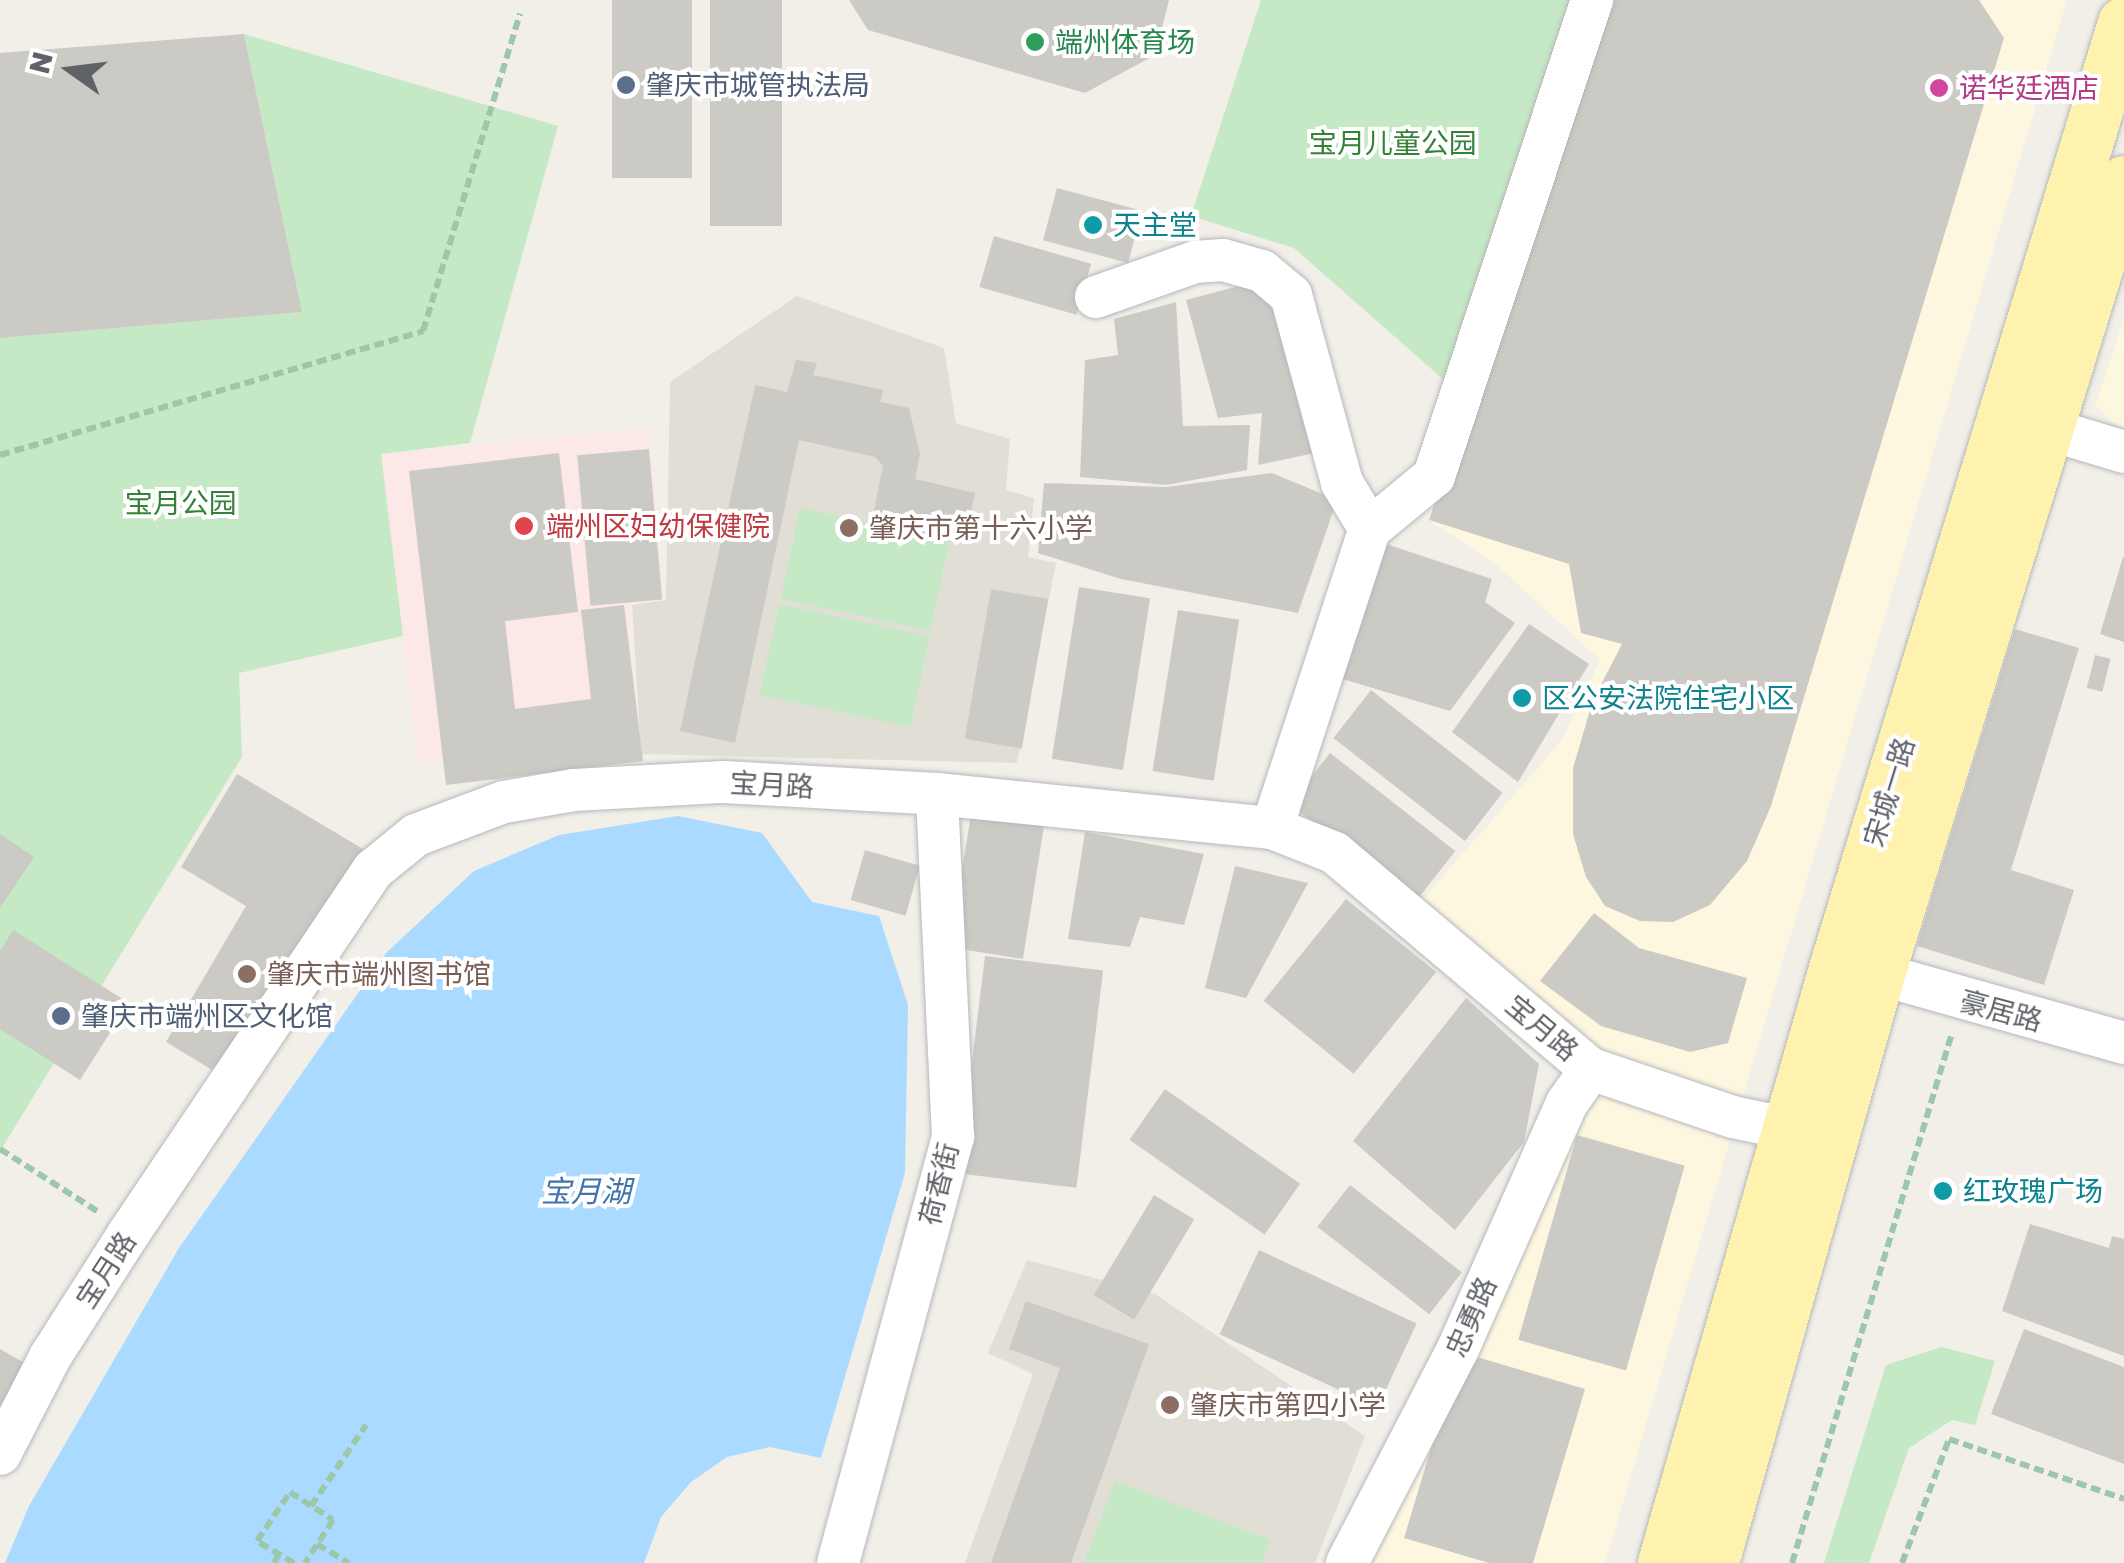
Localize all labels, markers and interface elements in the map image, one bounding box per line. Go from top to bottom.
north arrow [20,20,120,120]
place label: 端州体育场 [1055,25,1195,59]
marker: 端州体育场 [1024,31,1046,53]
text: N [22,48,59,77]
place label: 肇庆市城管执法局 [646,68,870,102]
place label: 诺华廷酒店 [1959,71,2099,105]
marker: 肇庆市城管执法局 [615,74,637,96]
marker: 诺华廷酒店 [1928,77,1950,99]
park label: 宝月儿童公园 [1309,126,1477,160]
place label: 天主堂 [1113,208,1197,242]
marker: 天主堂 [1082,214,1104,236]
park label: 宝月公园 [125,486,237,520]
place label: 端州区妇幼保健院 [546,509,770,543]
place label: 肇庆市第十六小学 [869,511,1093,545]
marker: 端州区妇幼保健院 [511,513,537,539]
marker: 肇庆市第十六小学 [838,517,860,539]
place label: 区公安法院住宅小区 [1542,681,1794,715]
marker: 区公安法院住宅小区 [1511,687,1533,709]
street label: 宋城一路 [1857,734,1921,850]
street label: 宝月路 [729,766,815,804]
place label: 肇庆市端州图书馆 [267,957,491,991]
marker: 肇庆市端州图书馆 [236,963,258,985]
street label: 豪居路 [1956,984,2046,1038]
street label: 宝月路 [1499,988,1585,1068]
place label: 肇庆市端州区文化馆 [81,999,333,1033]
marker: 肇庆市端州区文化馆 [50,1005,72,1027]
street label: 荷香街 [913,1139,965,1229]
water label: 宝月湖 [541,1173,631,1209]
place label: 红玫瑰广场 [1963,1174,2103,1208]
marker: 红玫瑰广场 [1932,1180,1954,1202]
street label: 宝月路 [69,1226,143,1314]
street label: 忠勇路 [1439,1272,1503,1362]
place label: 肇庆市第四小学 [1190,1388,1386,1422]
marker: 肇庆市第四小学 [1159,1394,1181,1416]

